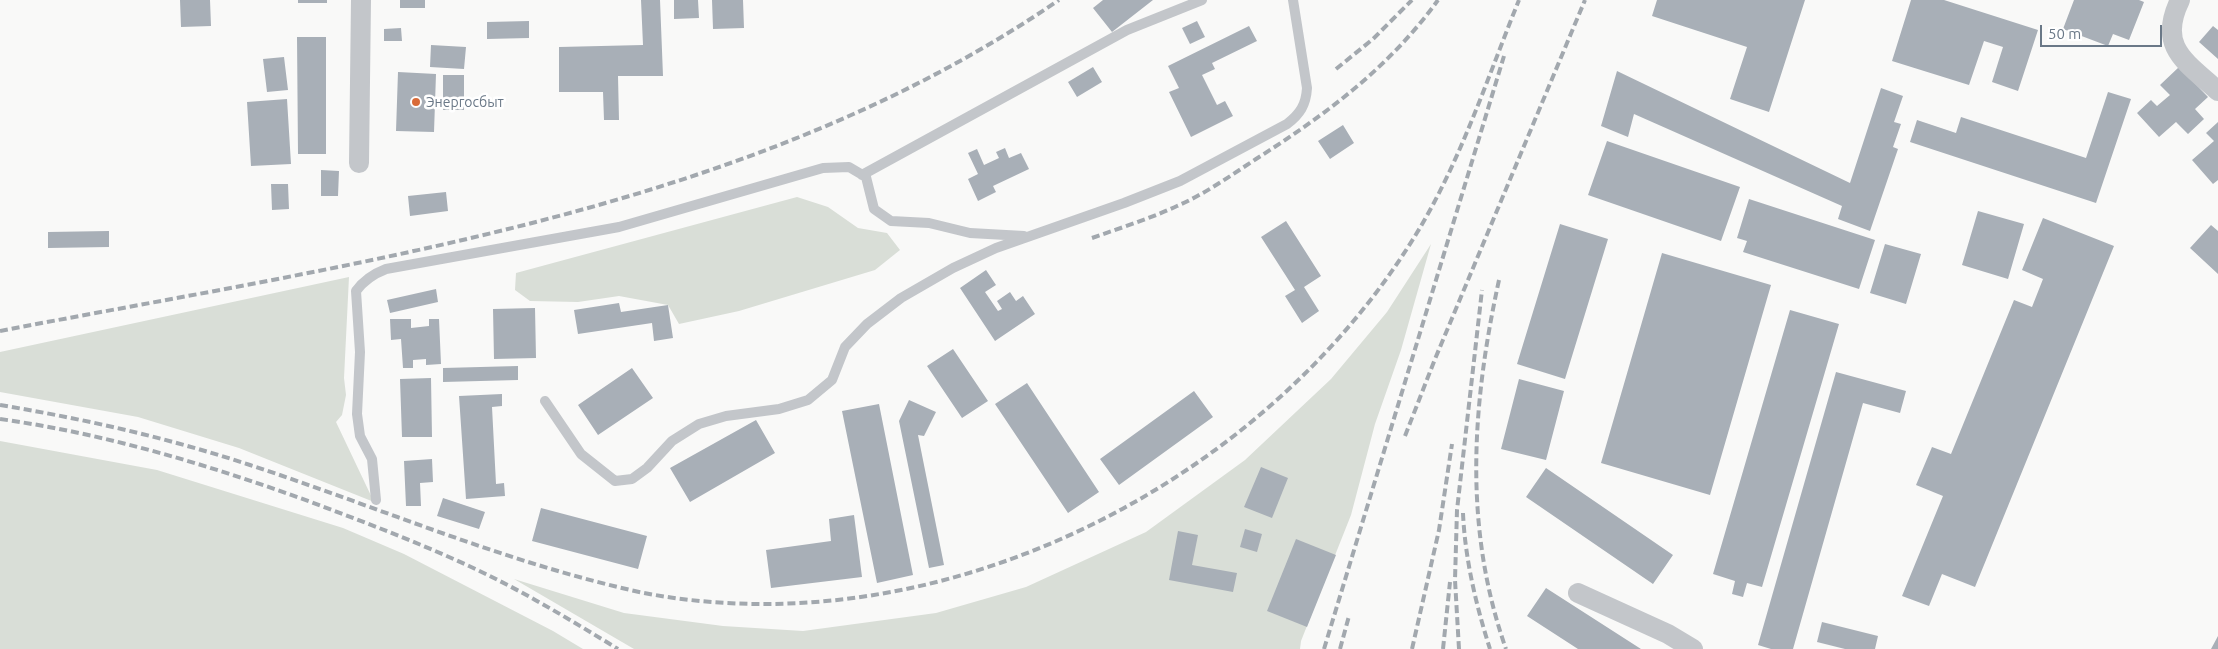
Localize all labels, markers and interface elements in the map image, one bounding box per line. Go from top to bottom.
scale bar [2043,15,2166,47]
text: 50 m [2048,25,2081,42]
place label: Энергосбыт [426,94,504,110]
marker: Энергосбыт [410,96,422,108]

